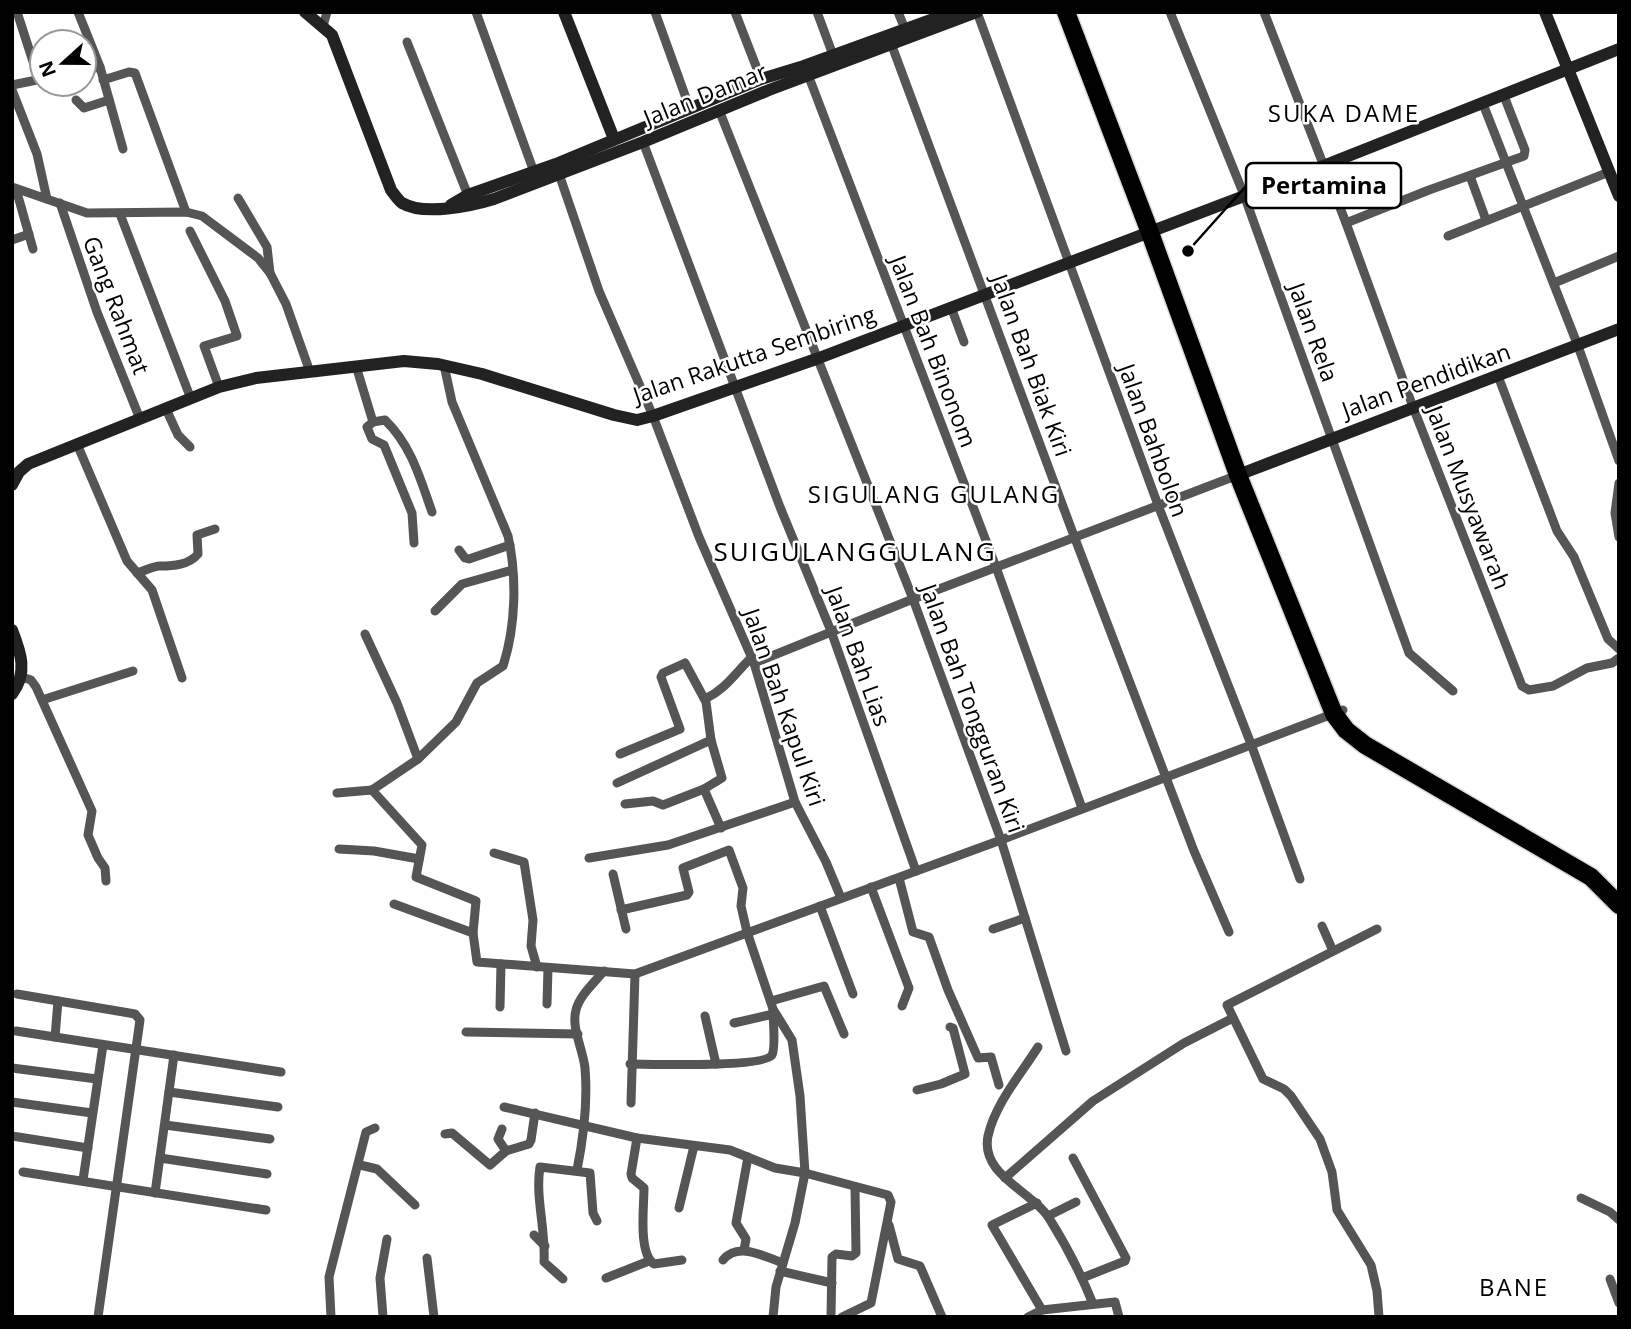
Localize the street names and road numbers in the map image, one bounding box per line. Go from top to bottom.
street label: Jalan Damar [637,54,772,134]
street label: Gang Rahmat [76,231,158,379]
street label: Jalan Bah Binonom [882,249,985,452]
street label: Jalan Bah Biak Kiri [983,267,1080,461]
street label: Jalan Rela [1281,276,1347,386]
street label: Jalan Rakutta Sembiring [627,297,880,411]
street label: Jalan Pendidikan [1335,335,1515,426]
street label: Jalan Bahbolon [1111,357,1197,521]
street label: Jalan Musyawarah [1418,399,1519,594]
street label: Jalan Bah Tongguran Kiri [912,577,1033,837]
street label: Jalan Bah Lias [818,580,899,730]
street label: Jalan Bah Kapul Kiri [735,602,834,810]

